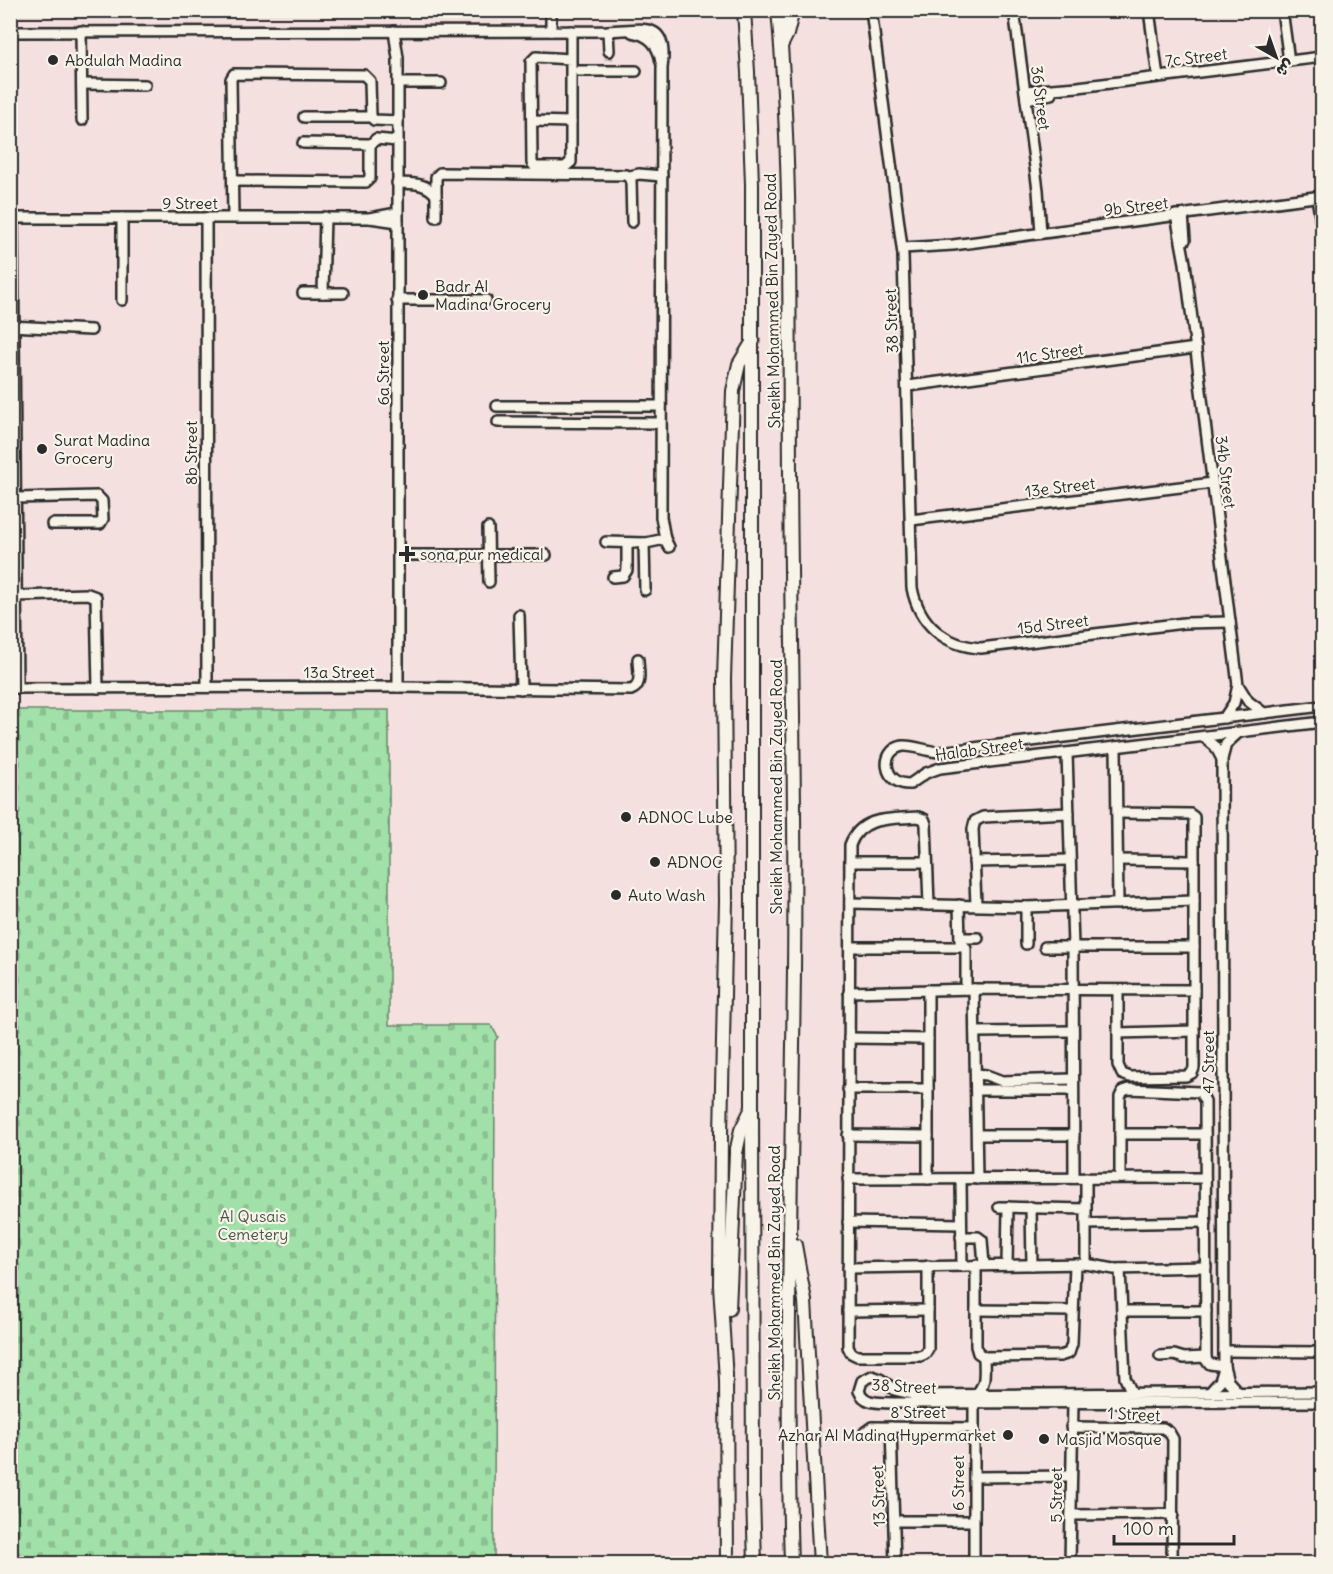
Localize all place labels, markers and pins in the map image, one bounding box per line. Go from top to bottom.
place label: Abdulah Madina [65,50,182,70]
marker: Abdulah Madina [46,53,60,67]
place label: Badr Al Madina Grocery [435,276,551,314]
marker: Badr Al Madina Grocery [416,288,430,302]
place label: Surat Madina Grocery [54,430,150,468]
marker: Surat Madina Grocery [35,442,49,456]
place label: sona pur medical [420,544,544,564]
marker: sona pur medical [398,545,416,563]
place label: ADNOC Lube [638,807,733,827]
marker: ADNOC Lube [619,810,633,824]
place label: ADNOC [667,852,723,872]
marker: ADNOC [648,855,662,869]
place label: Auto Wash [628,885,705,905]
marker: Auto Wash [609,888,623,902]
place label: Azhar Al Madina Hypermarket [778,1425,997,1445]
marker: Azhar Al Madina Hypermarket [1001,1428,1015,1442]
place label: Masjid Mosque [1056,1429,1162,1449]
marker: Masjid Mosque [1037,1432,1051,1446]

